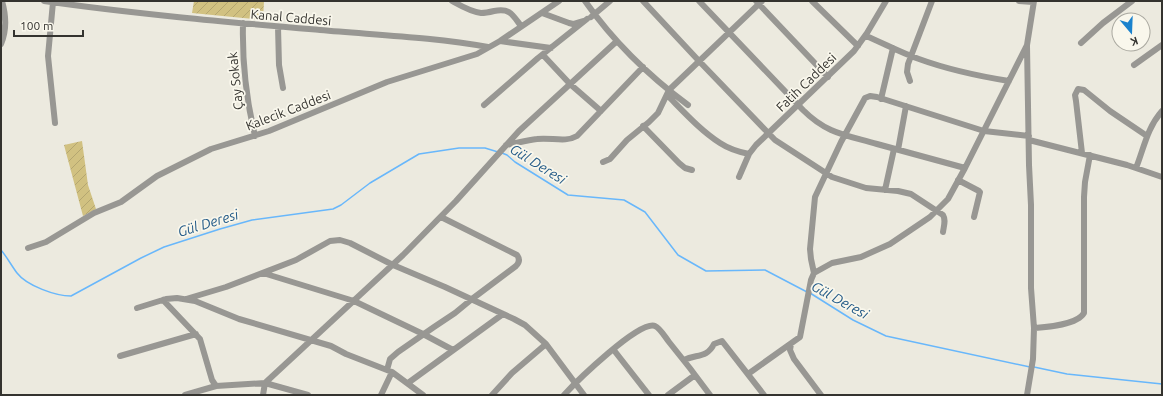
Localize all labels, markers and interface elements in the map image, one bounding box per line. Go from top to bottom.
street label: Kanal Caddesi [250,6,332,28]
scale bar [14,12,83,38]
north arrow [1111,12,1151,52]
text: 100 m [20,19,53,32]
text: K [1128,35,1140,49]
street label: Fatih Caddesi [773,50,839,114]
street label: Çay Sokak [225,51,245,111]
street label: Kalecik Caddesi [244,87,332,133]
water label: Gül Deresi [507,141,569,188]
water label: Gül Deresi [176,206,241,240]
water label: Gül Deresi [809,278,872,322]

